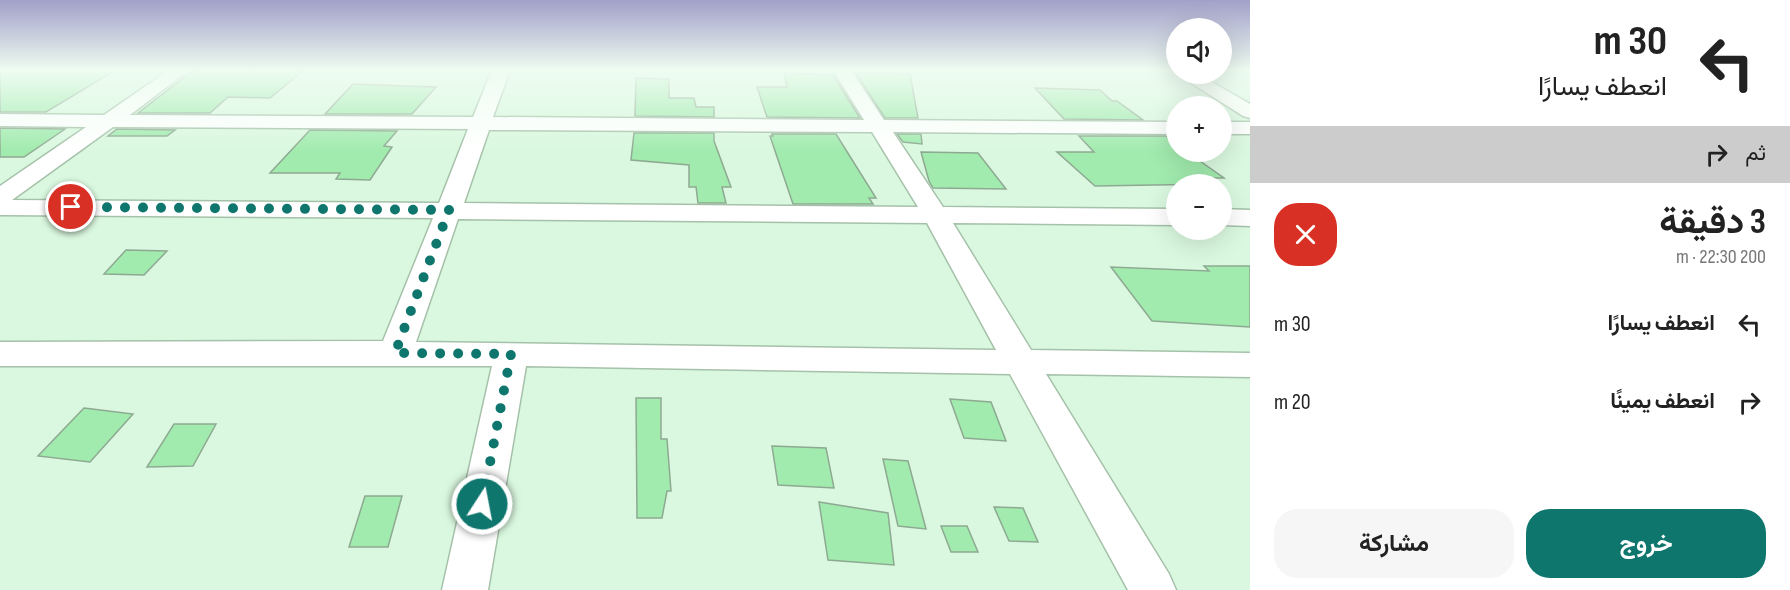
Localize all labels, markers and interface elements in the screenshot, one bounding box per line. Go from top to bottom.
text: 30 m [1594,16,1667,67]
map controls [1166,18,1232,240]
button: sound [1166,18,1232,84]
icon: left [1688,24,1766,102]
text: انعطف يسارًا [1538,71,1667,103]
button: + [1166,96,1232,162]
icon: right [1700,138,1733,171]
text: ثم [1745,140,1766,167]
button: − [1166,174,1232,240]
pin [45,181,96,232]
icon: arrive [54,190,87,223]
text: 3 دقيقة [1659,201,1766,244]
button: close [1274,203,1337,266]
text: 200 m · 22:30 [1676,245,1766,269]
icon: left [1733,308,1766,341]
text: انعطف يسارًا [1607,310,1715,337]
text: 30 m [1274,311,1311,338]
icon: right [1733,386,1766,419]
text: انعطف يمينًا [1610,388,1715,415]
text: 20 m [1274,389,1311,416]
position arrow [450,472,514,536]
button: مشاركة [1274,509,1514,578]
button: خروج [1526,509,1766,578]

